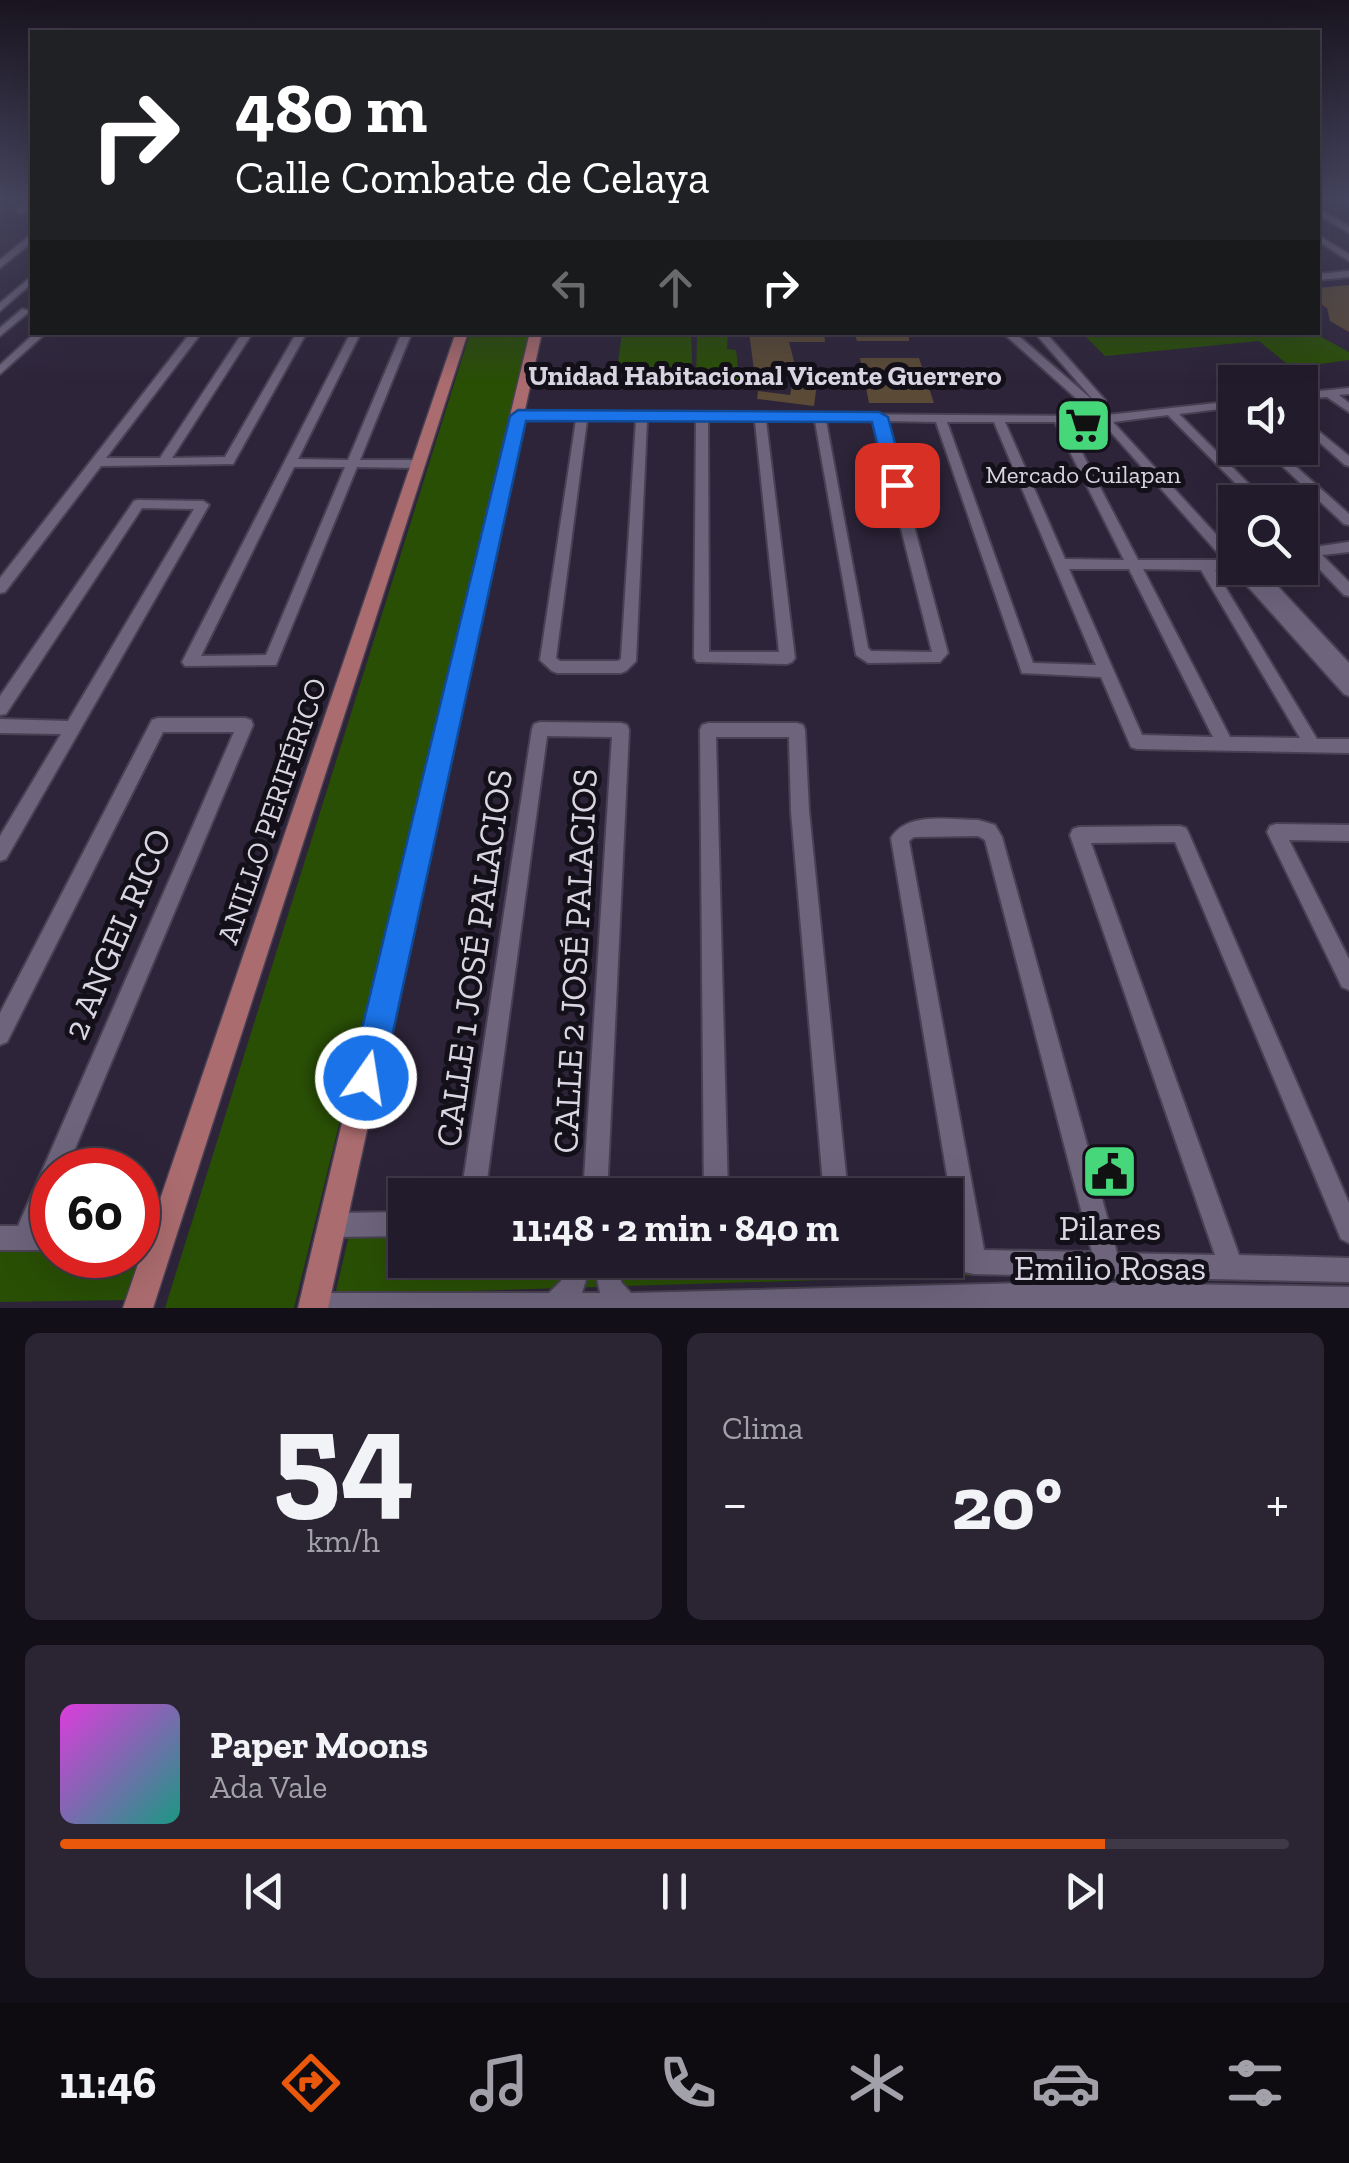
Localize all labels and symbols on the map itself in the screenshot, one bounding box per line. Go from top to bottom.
district label: Unidad Habitacional Vicente Guerrero [528,359,1002,392]
supermarket icon: Mercado Cuilapan [1053,395,1113,455]
pin [855,443,940,528]
place label: Mercado Cuilapan [985,459,1181,489]
street label: ANILLO PERIFÉRICO [210,673,334,949]
street label: CALLE 1 JOSÉ PALACIOS [427,767,521,1149]
street label: CALLE 2 JOSÉ PALACIOS [544,768,606,1154]
street label: 2 ANGEL RICO [54,822,180,1046]
position arrow [314,1026,418,1130]
public building icon: Pilares Emilio Rosas [1080,1142,1140,1202]
speed limit sign: 60 [30,1148,160,1278]
place label: Pilares Emilio Rosas [1014,1207,1206,1289]

